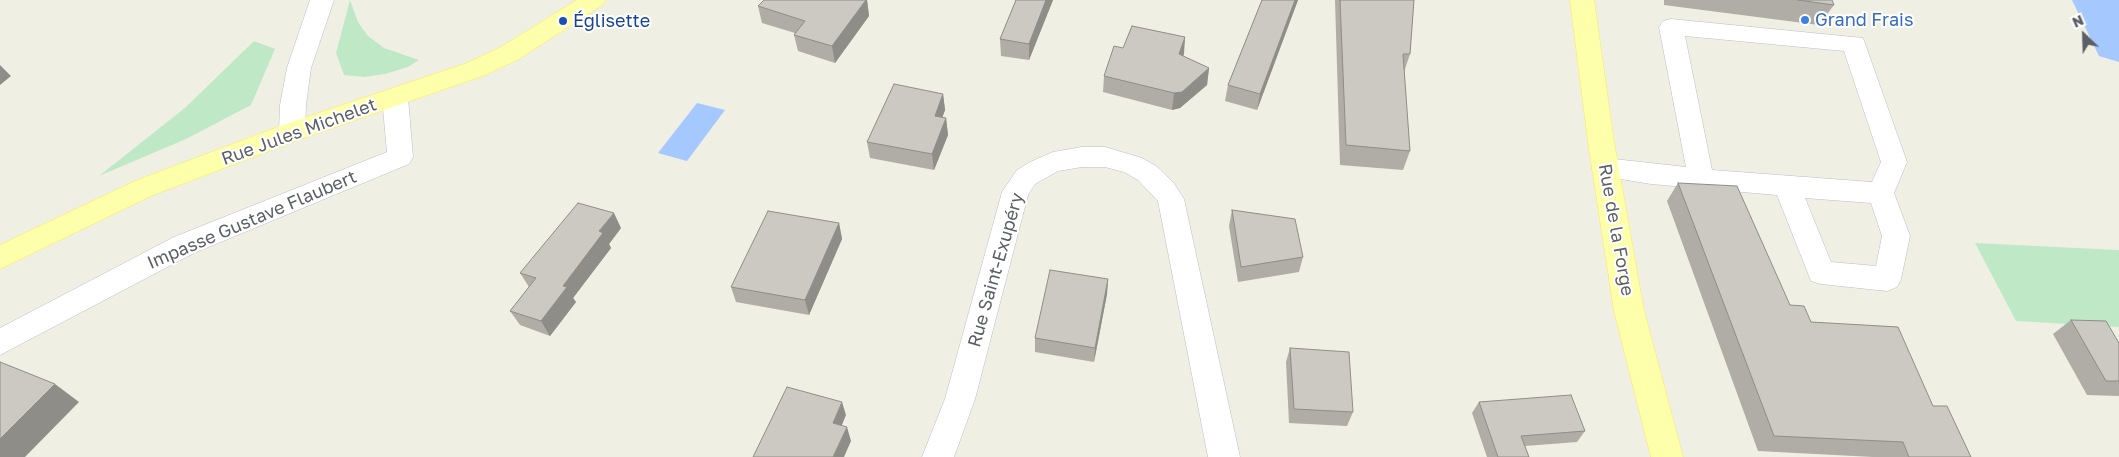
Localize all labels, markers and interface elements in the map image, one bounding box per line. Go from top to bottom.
place label: Grand Frais [1815,9,1913,31]
place label: Églisette [573,10,650,32]
north arrow [2059,10,2109,60]
text: N [2069,11,2086,31]
marker: Grand Frais [1799,14,1811,26]
marker: Églisette [557,15,569,27]
street label: Rue Jules Michelet [218,94,380,170]
street label: Rue de la Forge [1594,162,1638,298]
street label: Impasse Gustave Flaubert [144,166,360,274]
street label: Rue Saint-Exupéry [964,190,1028,350]

